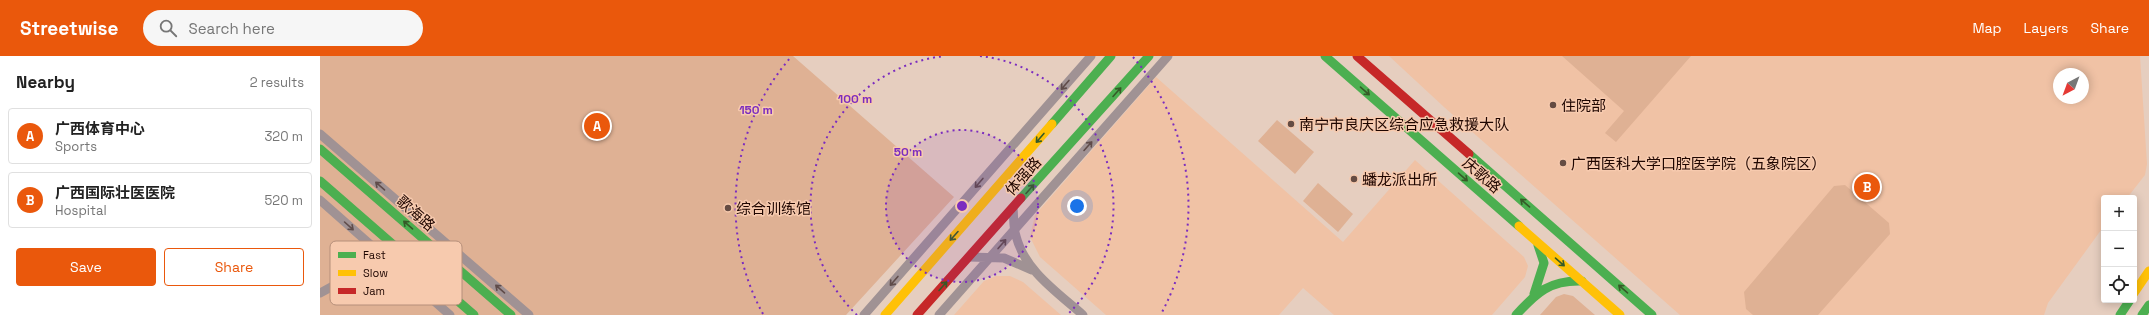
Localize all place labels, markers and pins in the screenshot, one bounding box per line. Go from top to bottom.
place label: 住院部 [1561,96,1606,115]
marker: 住院部 [1548,100,1558,110]
pin: A [584,111,610,141]
place label: 南宁市良庆区综合应急救援大队 [1299,115,1509,134]
marker: 南宁市良庆区综合应急救援大队 [1286,119,1296,129]
place label: 广西医科大学口腔医学院（五象院区） [1571,154,1826,173]
marker: 广西医科大学口腔医学院（五象院区） [1558,158,1568,168]
place label: 蟠龙派出所 [1362,170,1437,189]
pin: B [1854,172,1880,202]
marker: 蟠龙派出所 [1349,174,1359,184]
place label: 综合训练馆 [736,199,811,218]
centre of rings [955,199,969,213]
marker: 综合训练馆 [723,203,733,213]

